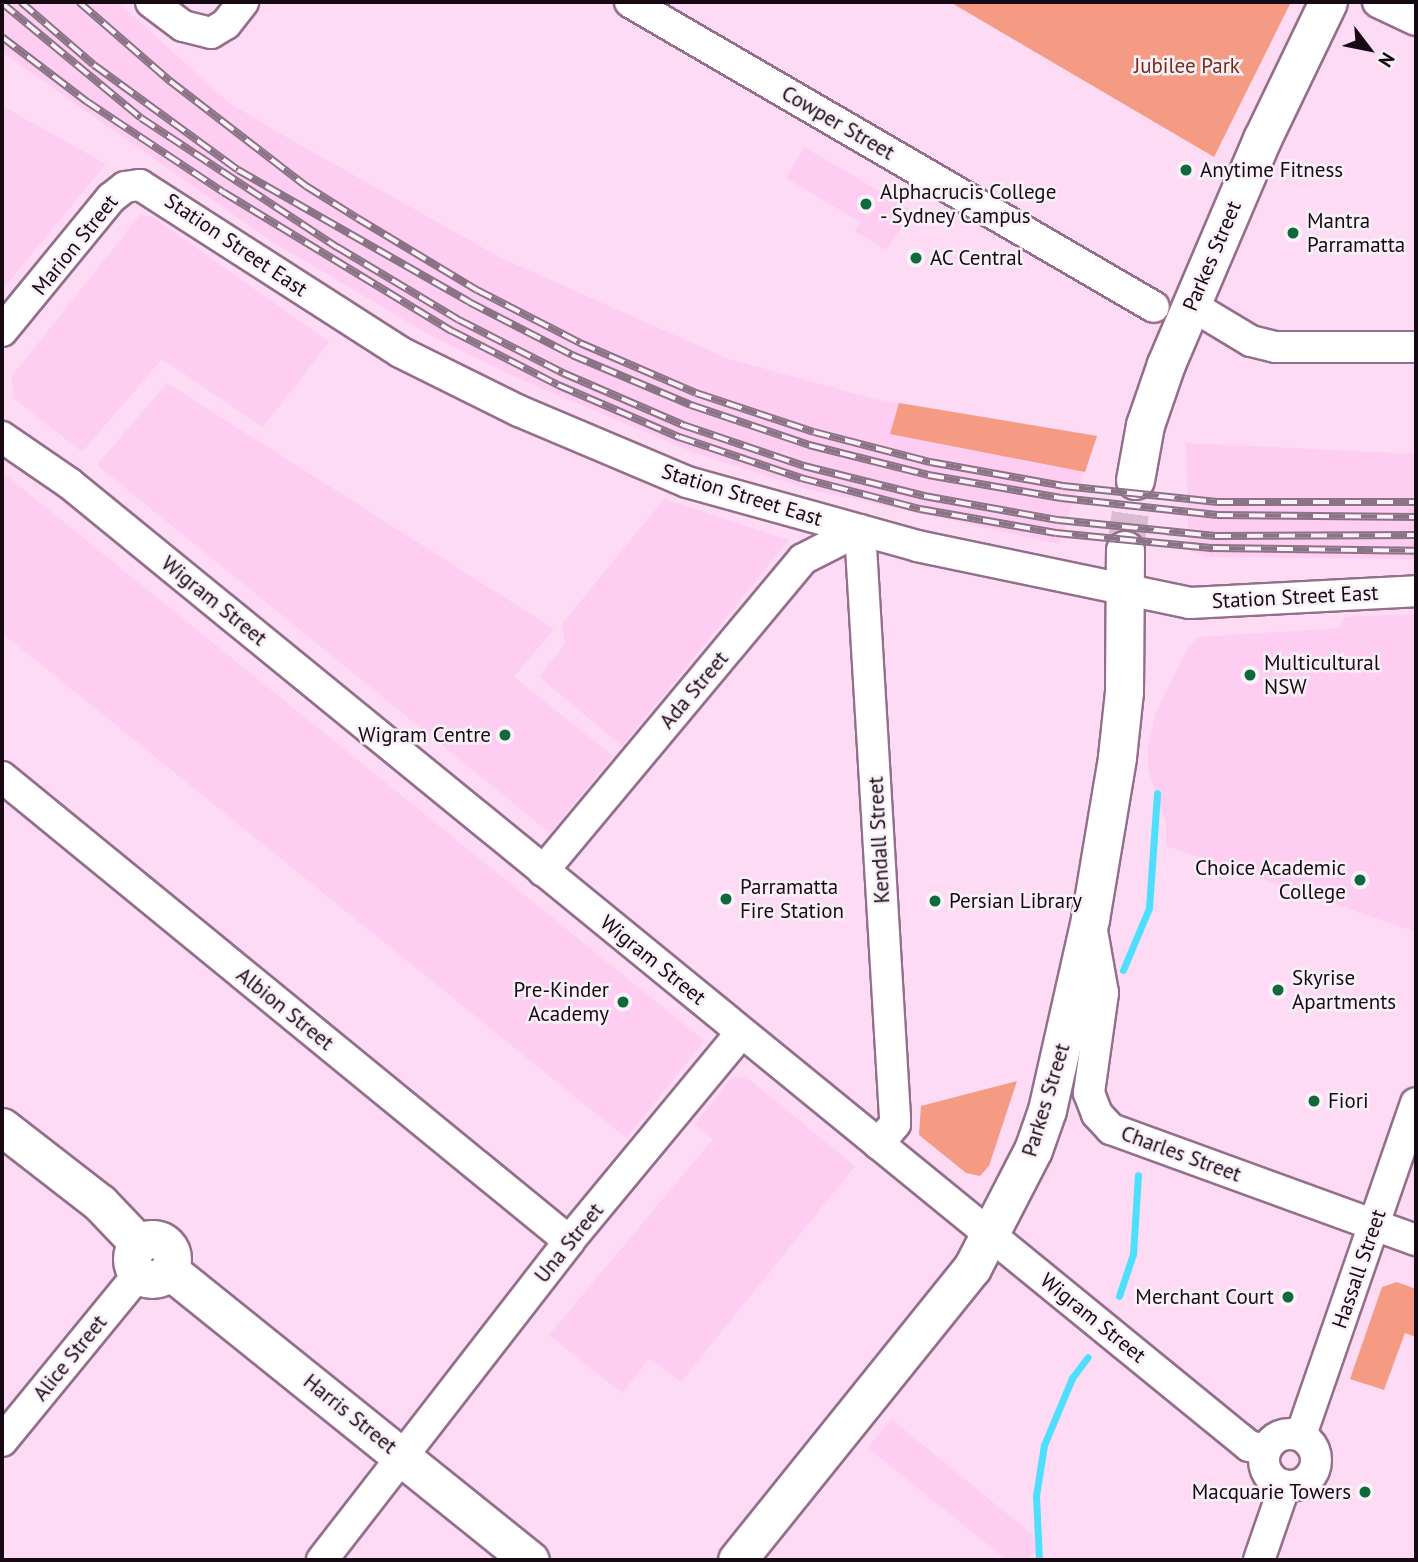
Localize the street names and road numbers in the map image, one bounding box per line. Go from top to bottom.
street label: Cowper Street [777,81,899,165]
street label: Station Street East [160,188,312,302]
street label: Marion Street [27,190,123,300]
street label: Parkes Street [1178,197,1246,315]
street label: Station Street East [659,459,825,531]
street label: Wigram Street [156,551,272,651]
street label: Station Street East [1211,580,1379,614]
street label: Ada Street [654,646,734,734]
street label: Kendall Street [863,776,895,904]
street label: Wigram Street [595,910,711,1010]
street label: Albion Street [231,962,339,1056]
street label: Parkes Street [1017,1040,1075,1160]
street label: Charles Street [1118,1121,1244,1187]
street label: Una Street [529,1198,609,1288]
street label: Hassall Street [1327,1206,1391,1332]
street label: Wigram Street [1035,1268,1151,1368]
street label: Alice Street [28,1310,112,1406]
street label: Harris Street [298,1369,402,1459]

